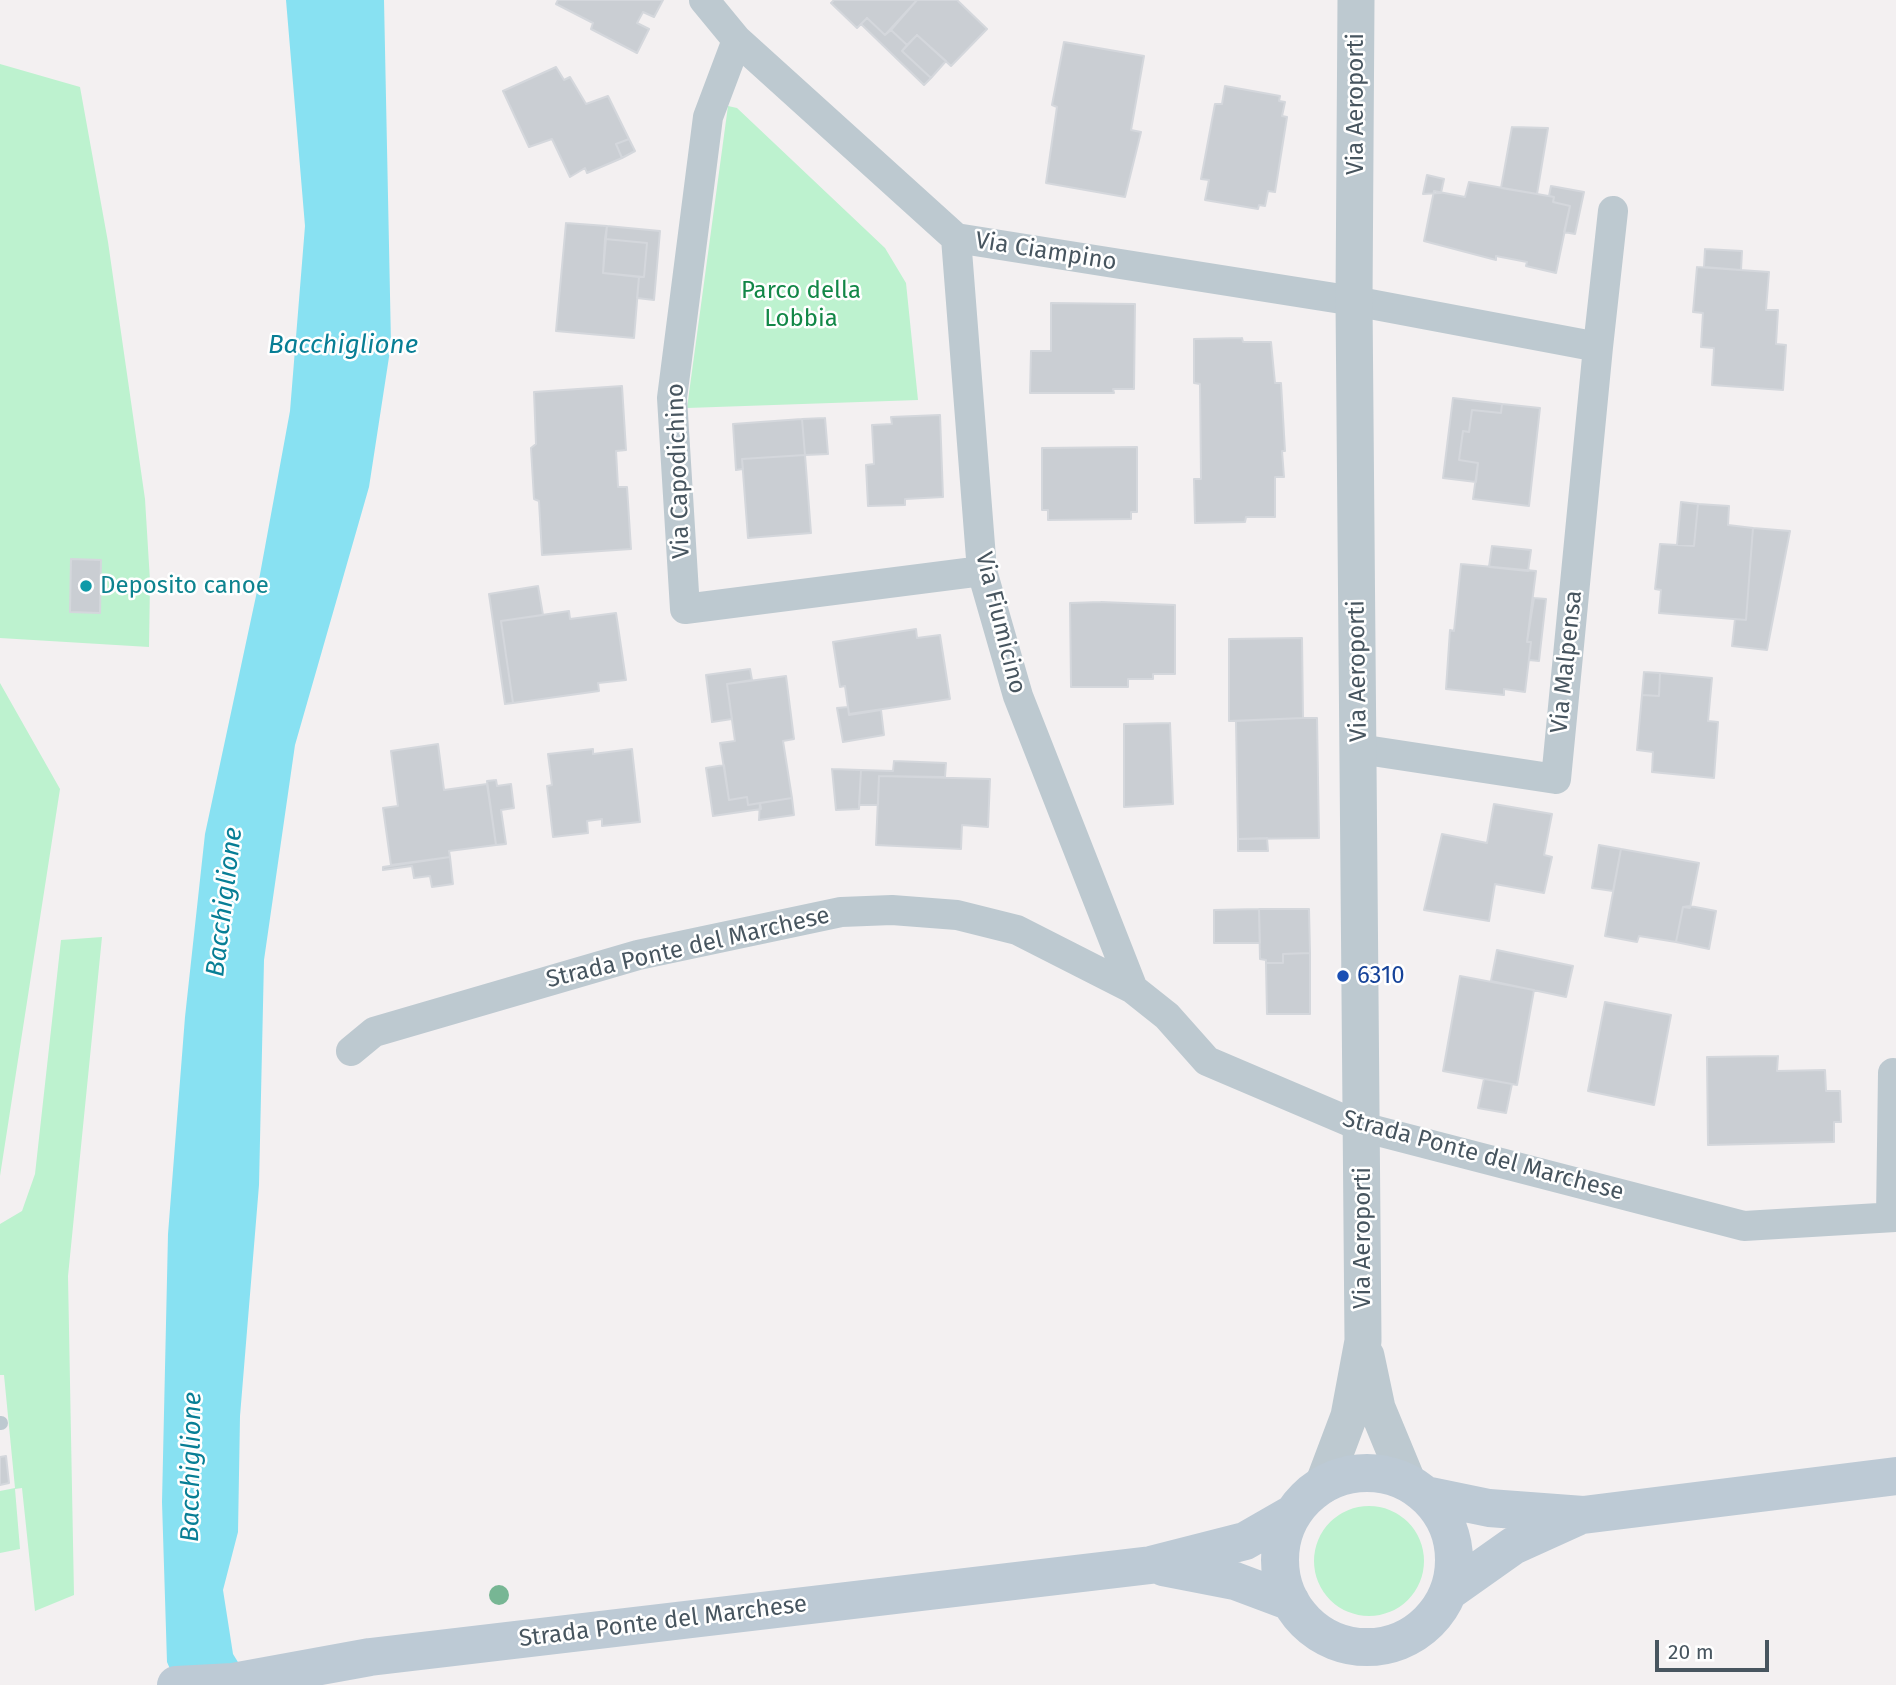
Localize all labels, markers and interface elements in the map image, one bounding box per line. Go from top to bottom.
street label: Via Aeroporti [1342,33,1370,175]
street label: Via Ciampino [973,227,1119,277]
park label: Parco della Lobbia [741,277,861,333]
water label: Bacchiglione [268,330,418,362]
street label: Via Capodichino [662,383,696,559]
street label: Via Fiumicino [969,549,1031,697]
place label: Deposito canoe [100,572,269,600]
marker: Deposito canoe [78,578,94,594]
street label: Via Malpensa [1545,589,1589,735]
street label: Via Aeroporti [1342,600,1374,742]
water label: Bacchiglione [200,826,250,978]
street label: Strada Ponte del Marchese [543,901,833,995]
place label: 6310 [1357,962,1405,990]
marker: 6310 [1335,968,1351,984]
street label: Strada Ponte del Marchese [1339,1105,1627,1207]
street label: Via Aeroporti [1349,1167,1377,1309]
water label: Bacchiglione [175,1392,209,1542]
street label: Strada Ponte del Marchese [517,1590,809,1654]
scale bar [1658,1626,1772,1670]
text: 20 m [1668,1639,1714,1665]

